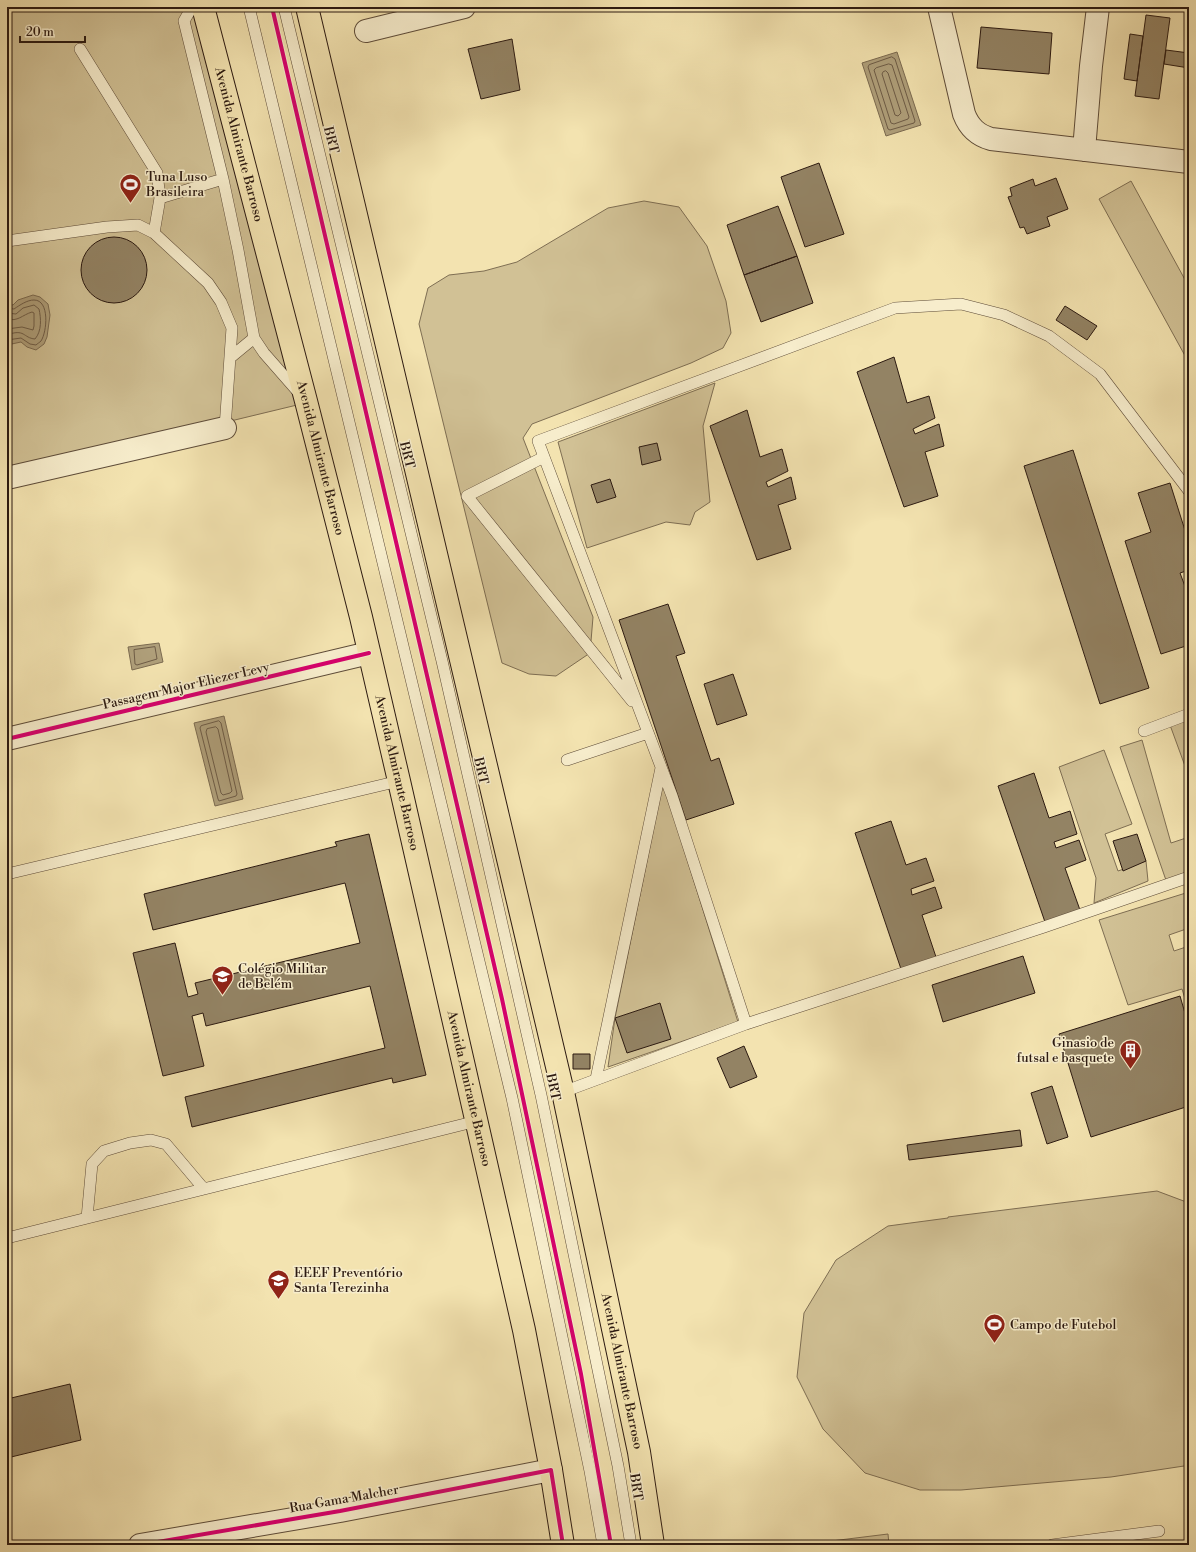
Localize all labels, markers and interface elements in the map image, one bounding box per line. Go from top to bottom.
scale bar [20,18,85,44]
text: 20 m [26,25,54,40]
street label: Avenida Almirante Barroso [211,64,267,224]
street label: BRT [320,124,342,155]
place label: Tuna Luso Brasileira [145,169,208,200]
sports icon: Tuna Luso Brasileira [118,171,144,204]
street label: Avenida Almirante Barroso [293,378,348,537]
street label: BRT [396,439,418,470]
street label: Passagem Major Eliezer Levy [101,659,272,713]
street label: Avenida Almirante Barroso [371,692,423,852]
street label: BRT [470,755,492,786]
place label: Colégio Militar de Belém [238,961,327,992]
school or university icon: Colégio Militar de Belém [209,963,235,996]
street label: Avenida Almirante Barroso [443,1008,495,1168]
place label: Ginasio de futsal e basquete [1016,1035,1114,1066]
building icon: Ginasio de futsal e basquete [1117,1037,1143,1070]
street label: BRT [542,1071,564,1102]
place label: EEEF Preventório Santa Terezinha [294,1265,403,1296]
school or university icon: EEEF Preventório Santa Terezinha [266,1267,292,1300]
street label: Avenida Almirante Barroso [597,1290,646,1451]
sports icon: Campo de Futebol [982,1312,1008,1345]
place label: Campo de Futebol [1010,1317,1117,1333]
street label: BRT [626,1471,646,1502]
street label: Rua Gama Malcher [288,1481,400,1516]

